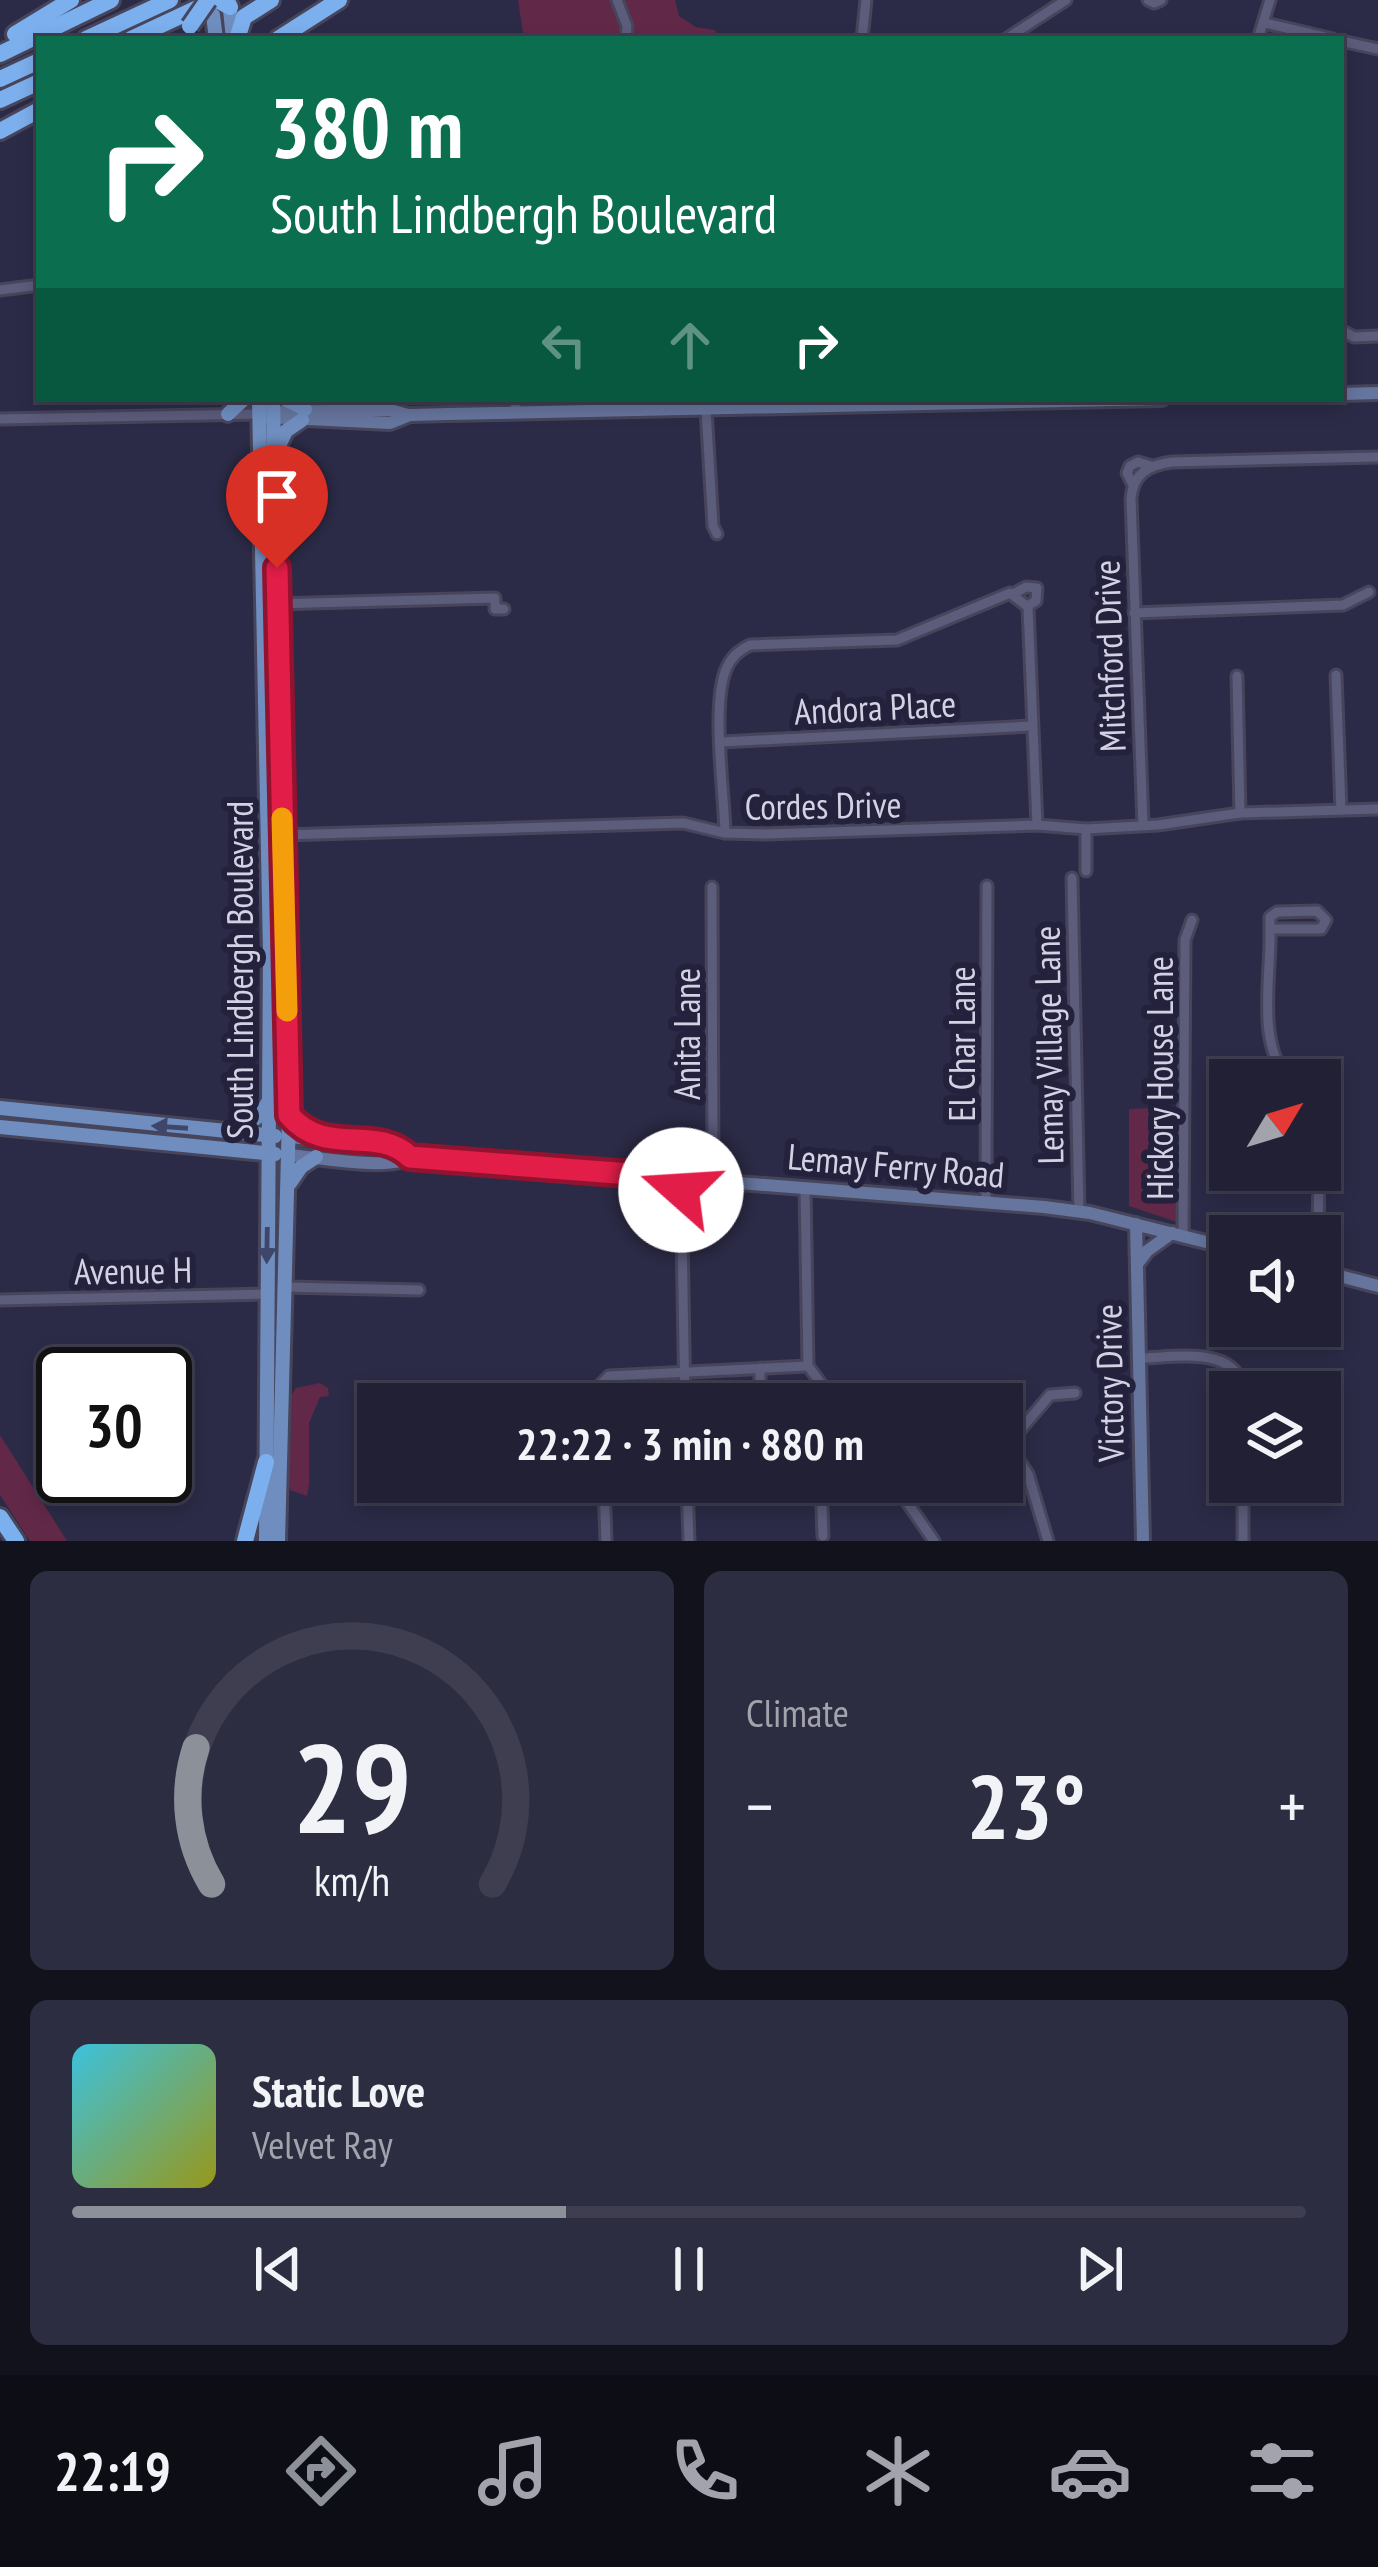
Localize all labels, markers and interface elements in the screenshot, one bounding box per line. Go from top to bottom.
text: 380 m [270,72,463,181]
icon: right [72,84,228,240]
text: South Lindbergh Boulevard [270,178,777,248]
icon: left [531,312,597,378]
icon: ahead [657,312,723,378]
icon: right [783,312,849,378]
pin [226,445,328,568]
icon: arrive [244,463,310,529]
street label: Mitchford Drive [1082,559,1136,753]
street label: Andora Place [793,679,957,735]
street label: Cordes Drive [744,780,902,830]
street label: South Lindbergh Boulevard [216,801,263,1139]
street label: Lemay Village Lane [1022,925,1074,1165]
street label: Hickory House Lane [1136,956,1183,1200]
street label: El Char Lane [938,966,985,1122]
street label: Anita Lane [663,968,710,1100]
north arrow [1209,1059,1341,1191]
map controls [1209,1059,1341,1503]
one-way arrow [151,1118,188,1137]
position arrow [618,1127,744,1253]
street label: Lemay Ferry Road [786,1132,1006,1198]
button: sound [1209,1215,1341,1347]
one-way arrow [258,1227,277,1265]
street label: Avenue H [74,1245,192,1295]
street label: Victory Drive [1084,1304,1134,1463]
speed limit sign: 30 [36,1347,192,1503]
button: layers [1209,1371,1341,1503]
text: 22:22 · 3 min · 880 m [516,1414,864,1472]
text: Climate [746,1687,849,1738]
text: 29 [292,1706,412,1867]
text: 23° [967,1747,1085,1864]
text: − [746,1763,773,1848]
text: + [1279,1763,1306,1848]
text: km/h [314,1851,390,1907]
text: Static Love [252,2061,425,2119]
text: Velvet Ray [252,2119,393,2170]
icon: previous [245,2236,311,2302]
icon: pause [656,2236,722,2302]
icon: next [1067,2236,1133,2302]
icon: directions [279,2429,363,2513]
icon: music [471,2429,555,2513]
icon: phone [663,2429,747,2513]
icon: climate [856,2429,940,2513]
icon: car [1048,2429,1132,2513]
icon: filters [1240,2429,1324,2513]
text: 22:19 [54,2436,171,2506]

